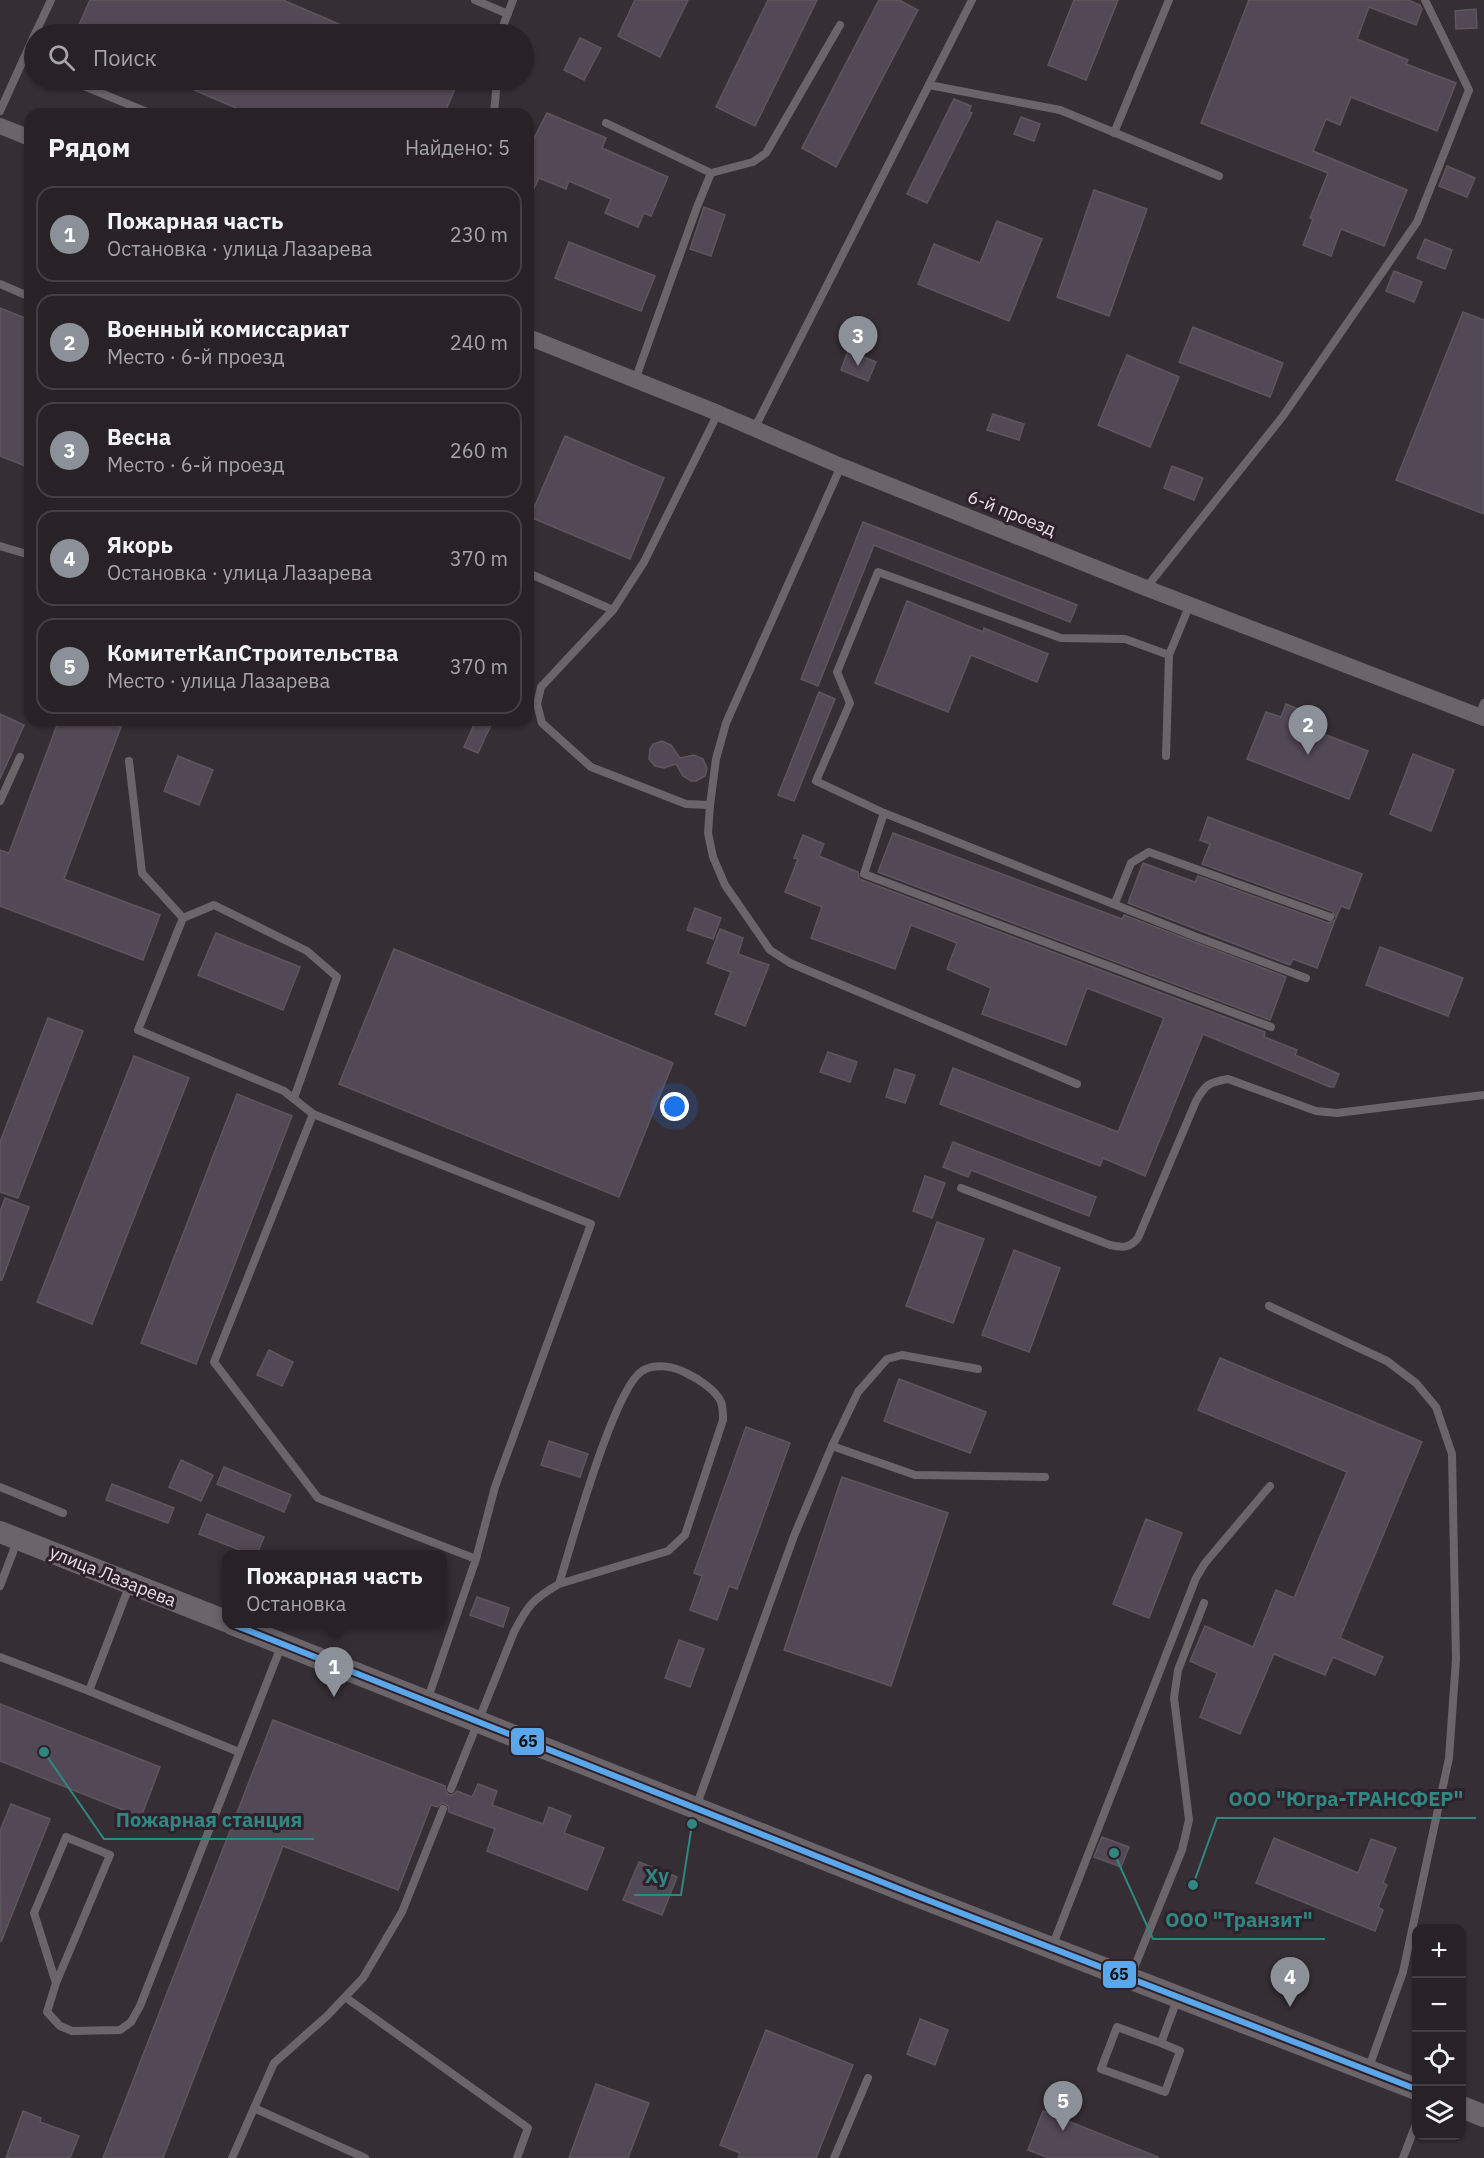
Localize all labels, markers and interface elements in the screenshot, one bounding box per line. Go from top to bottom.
search box [24,24,534,90]
icon: search [45,41,78,74]
text: Поиск [93,43,157,72]
text: Рядом [48,130,130,164]
text: Найдено: 5 [405,134,510,161]
text: Пожарная часть [107,206,283,235]
text: 1 [64,221,76,248]
text: 230 m [450,221,508,248]
text: Остановка · улица Лазарева [107,235,372,262]
text: Военный комиссариат [107,314,349,343]
pin: 3 [838,316,878,366]
text: 2 [64,329,76,356]
text: 240 m [450,329,508,356]
text: Место · 6-й проезд [107,343,284,370]
text: Весна [107,422,171,451]
text: 3 [64,437,76,464]
text: 260 m [450,437,508,464]
text: Место · 6-й проезд [107,451,284,478]
street label: 6-й проезд [964,485,1060,541]
text: Якорь [107,530,173,559]
text: 4 [64,545,76,572]
text: 370 m [450,545,508,572]
text: Остановка · улица Лазарева [107,559,372,586]
text: КомитетКапСтроительства [107,638,399,667]
text: 5 [64,653,76,680]
text: 370 m [450,653,508,680]
text: Место · улица Лазарева [107,667,330,694]
pin: 2 [1288,706,1328,755]
your location [660,1092,689,1121]
street label: улица Лазарева [46,1540,180,1612]
popup [222,1550,447,1628]
text: Пожарная часть [246,1561,423,1590]
text: Остановка [246,1590,346,1617]
pin: 1 [314,1648,354,1697]
line badge: 65 [510,1727,545,1756]
text: 65 [518,1731,538,1751]
callout: ООО "Югра-ТРАНСФЕР" [1217,1780,1476,1818]
text: ООО "Югра-ТРАНСФЕР" [1229,1785,1463,1812]
callout: Пожарная станция [104,1801,314,1839]
text: Пожарная станция [116,1806,302,1833]
callout: Xy [634,1857,681,1895]
text: Xy [645,1862,669,1889]
callout: ООО "Транзит" [1153,1901,1325,1939]
text: ООО "Транзит" [1165,1906,1313,1933]
map controls [1412,1924,1466,2140]
button: + [1412,1924,1466,1978]
pin: 4 [1270,1958,1310,2007]
line badge: 65 [1102,1960,1137,1989]
text: 65 [1109,1964,1129,1984]
button: − [1412,1978,1466,2032]
button: locate [1412,2032,1466,2086]
pin: 5 [1044,2082,1082,2131]
button: layers [1412,2086,1466,2140]

